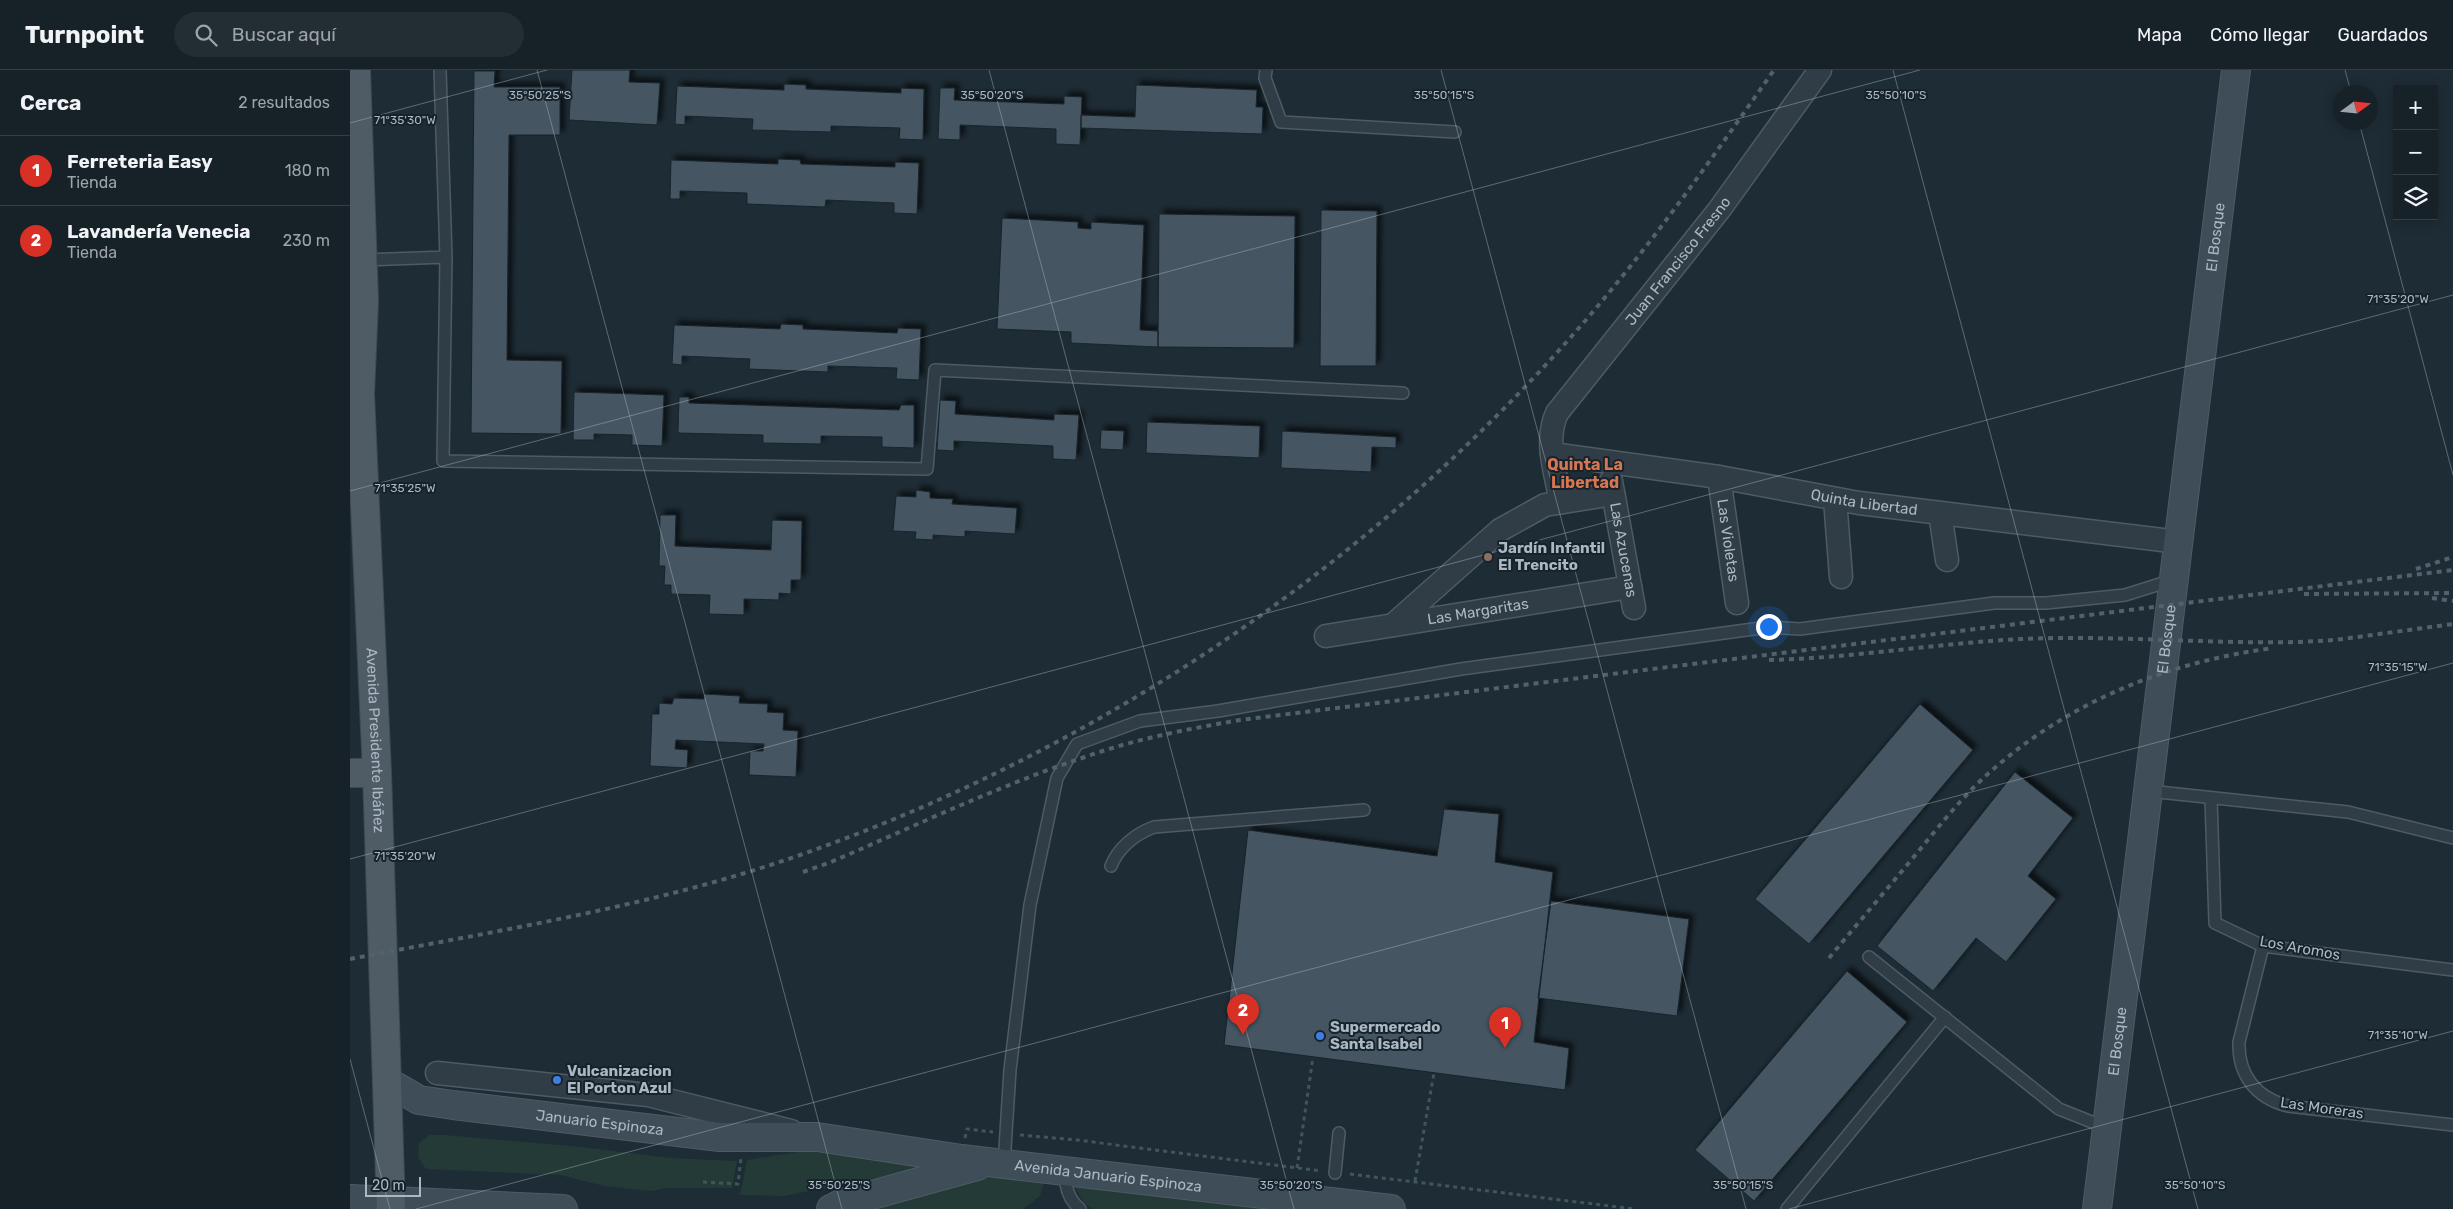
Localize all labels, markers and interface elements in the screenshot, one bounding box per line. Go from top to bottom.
search box [174,12,524,57]
text: Turnpoint [25,21,144,49]
icon: search [192,21,220,49]
text: Buscar aquí [232,23,336,46]
text: Mapa [2137,24,2182,46]
text: Cómo llegar [2210,24,2309,46]
text: Guardados [2337,24,2428,46]
north arrow [2333,85,2378,130]
map controls [2393,85,2438,220]
button: + [2393,85,2438,130]
text: 35°50'25"S [509,88,571,102]
text: 35°50'20"S [961,88,1023,102]
text: 35°50'15"S [1414,88,1474,102]
text: 35°50'10"S [1865,88,1927,102]
text: Cerca [20,90,81,115]
text: 2 resultados [238,93,330,112]
text: 71°35'30"W [374,113,436,127]
button: − [2393,130,2438,175]
text: Ferreteria Easy [67,150,213,173]
text: 1 [32,161,40,180]
text: 180 m [285,161,330,180]
text: Tienda [67,173,117,192]
button: layers [2393,175,2438,220]
street label: Juan Francisco Fresno [1622,193,1735,329]
street label: El Bosque [2202,202,2229,273]
text: Lavandería Venecia [67,220,250,243]
text: 2 [31,231,41,250]
text: 230 m [283,231,330,250]
text: Tienda [67,243,117,262]
text: 71°35'20"W [2367,292,2429,306]
district label: Quinta La Libertad [1547,455,1623,492]
text: 71°35'25"W [374,481,436,495]
street label: Quinta Libertad [1809,485,1919,519]
street label: Las Violetas [1713,498,1743,583]
street label: Las Azucenas [1606,501,1641,599]
place label: Jardín Infantil El Trencito [1498,539,1605,574]
marker: Jardín Infantil El Trencito [1482,551,1494,563]
street label: Las Margaritas [1426,594,1530,629]
street label: El Bosque [2153,604,2180,675]
your location [1756,614,1782,640]
street label: Avenida Presidente Ibáñez [362,647,388,834]
text: 71°35'15"W [2368,660,2428,674]
text: 71°35'20"W [374,849,436,863]
street label: Los Aromos [2258,932,2342,964]
pin: 2 [1227,994,1259,1035]
street label: El Bosque [2104,1006,2131,1077]
pin: 1 [1489,1007,1521,1048]
place label: Supermercado Santa Isabel [1330,1018,1440,1053]
text: 71°35'10"W [2368,1028,2428,1042]
marker: Supermercado Santa Isabel [1314,1030,1326,1042]
place label: Vulcanizacion El Porton Azul [567,1062,672,1097]
marker: Vulcanizacion El Porton Azul [551,1074,563,1086]
street label: Las Moreras [2279,1093,2365,1123]
street label: Januario Espinoza [535,1106,665,1139]
street label: Avenida Januario Espinoza [1014,1156,1203,1196]
scale bar [365,1174,421,1197]
text: 20 m [372,1177,405,1194]
text: 35°50'25"S [808,1178,870,1192]
text: 35°50'20"S [1260,1178,1322,1192]
text: 35°50'15"S [1713,1178,1773,1192]
text: 35°50'10"S [2164,1178,2226,1192]

